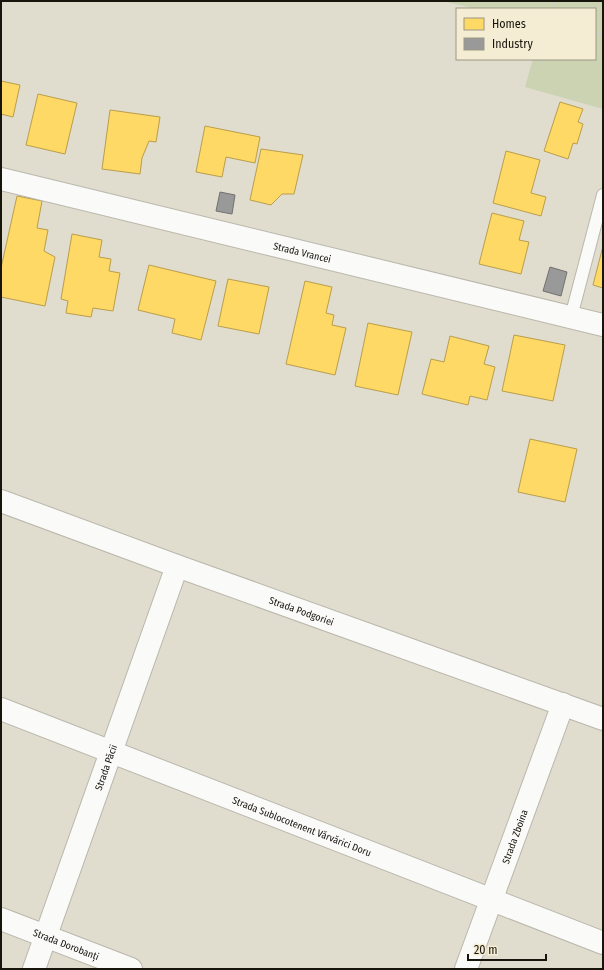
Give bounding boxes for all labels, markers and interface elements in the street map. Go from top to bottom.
legend [456,8,596,60]
text: Homes [492,17,526,31]
text: Industry [492,37,533,51]
street label: Strada Vrancei [272,240,332,266]
street label: Strada Podgoriei [267,595,335,629]
street label: Strada Păcii [93,743,120,792]
street label: Strada Sublocotenent Vărvărici Doru [230,794,373,859]
street label: Strada Zboina [500,808,531,866]
street label: Strada Dorobanți [31,927,101,963]
scale bar [468,936,546,962]
text: 20 m [474,943,498,957]

